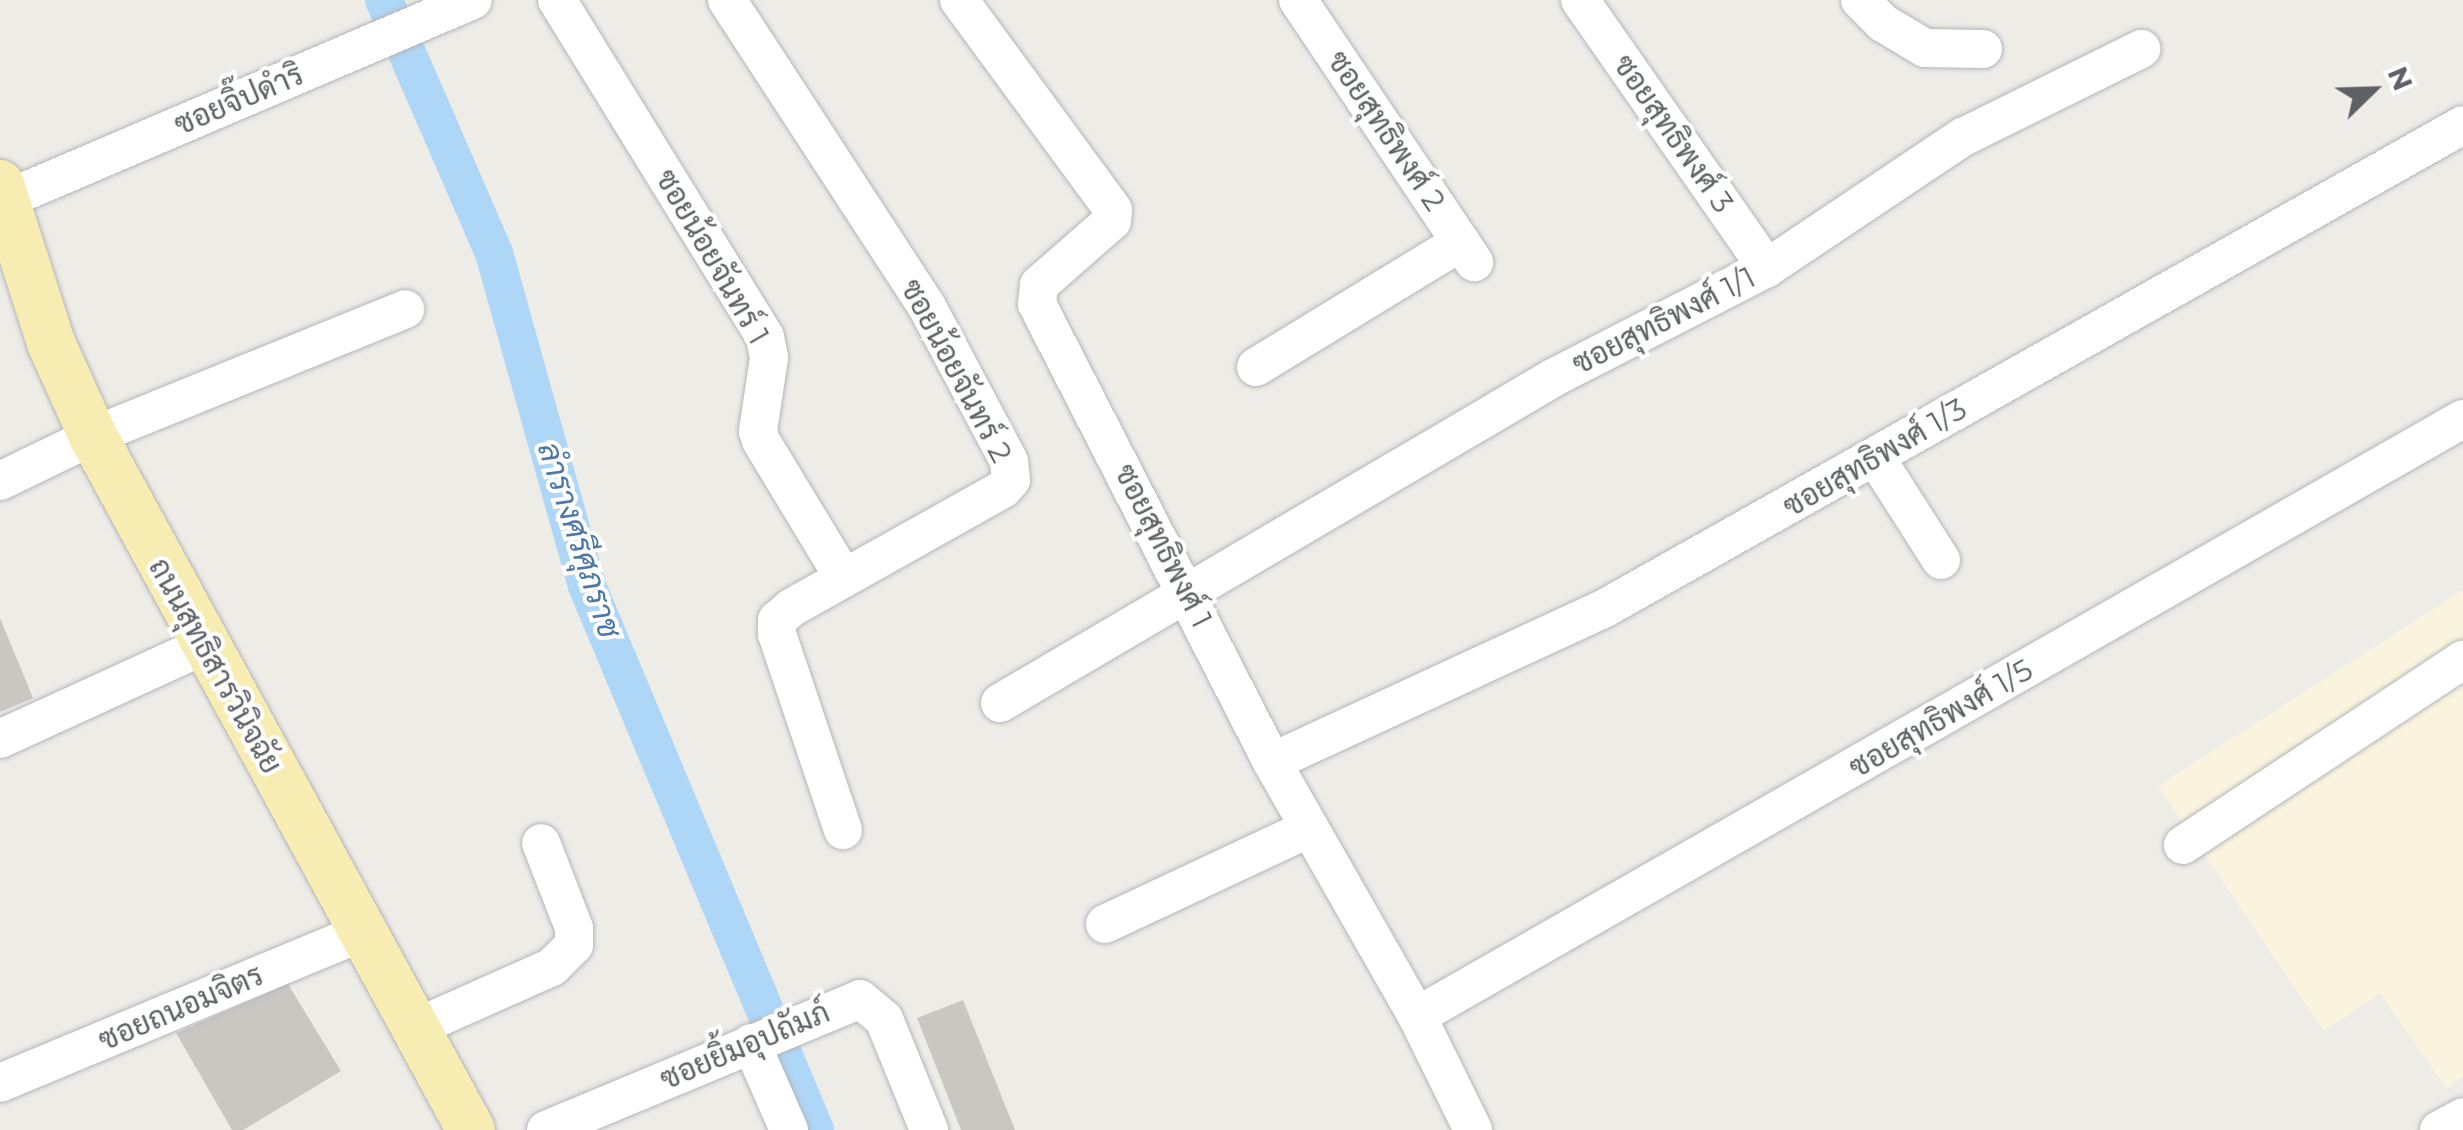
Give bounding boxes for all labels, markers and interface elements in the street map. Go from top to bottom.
north arrow [2323,40,2423,140]
street label: ซอยสุทธิพงศ์ 2 [1319,44,1453,218]
street label: ซอยสุทธิพงศ์ 3 [1605,48,1741,220]
street label: ซอยจิ๊ปดำริ [169,57,309,143]
text: N [2381,61,2421,95]
street label: ซอยน้อยจันทร์ 1 [647,163,777,351]
street label: ซอยสุทธิพงศ์ 1/1 [1567,259,1761,383]
street label: ซอยน้อยจันทร์ 2 [893,273,1019,469]
street label: ซอยสุทธิพงศ์ 1/3 [1777,391,1973,525]
water label: ลำรางศรีศุภราช [529,437,629,643]
street label: ซอยสุทธิพงศ์ 1 [1106,458,1220,634]
street label: ถนนสุทธิสารวินิจฉัย [141,552,289,780]
street label: ซอยสุทธิพงศ์ 1/5 [1843,652,2039,786]
street label: ซอยถนอมจิตร [93,957,269,1059]
street label: ซอยยิ้มอุปถัมภ์ [655,994,835,1098]

